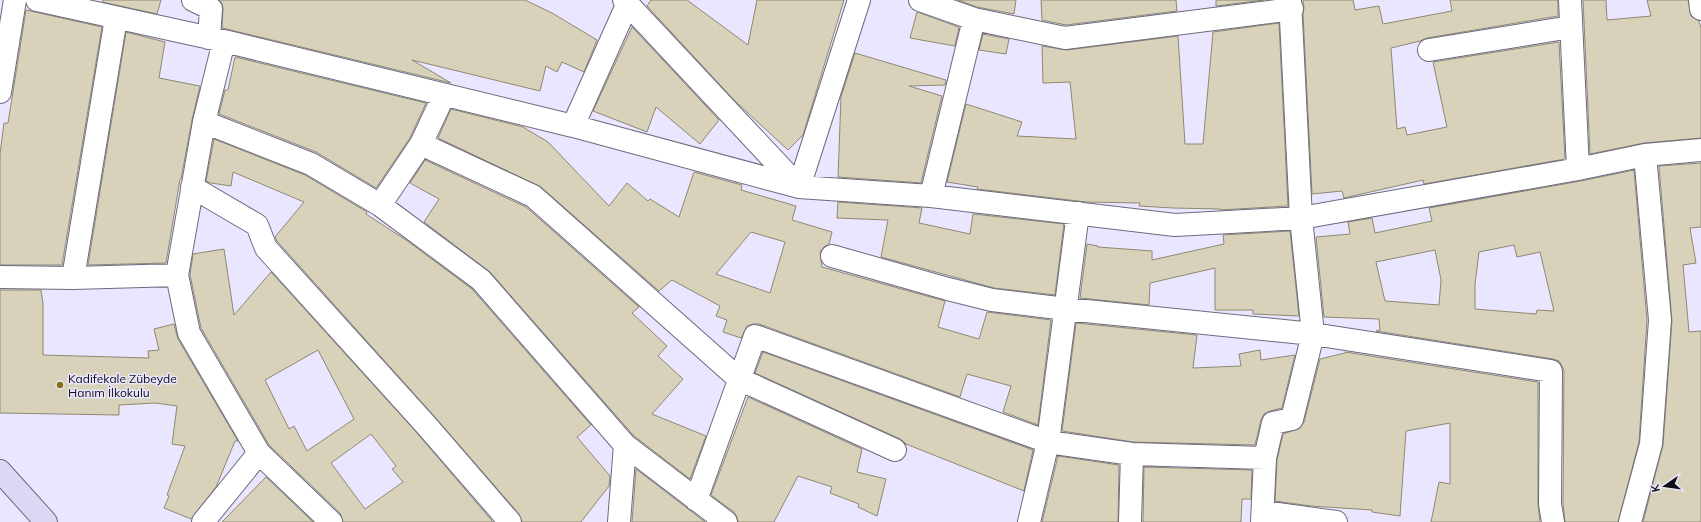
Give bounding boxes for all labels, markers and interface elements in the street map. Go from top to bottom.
place label: Kadifekale Zübeyde Hanım İlkokulu [68,371,177,400]
marker: Kadifekale Zübeyde Hanım İlkokulu [55,380,65,390]
north arrow [1645,466,1685,506]
text: K [1647,482,1663,493]

